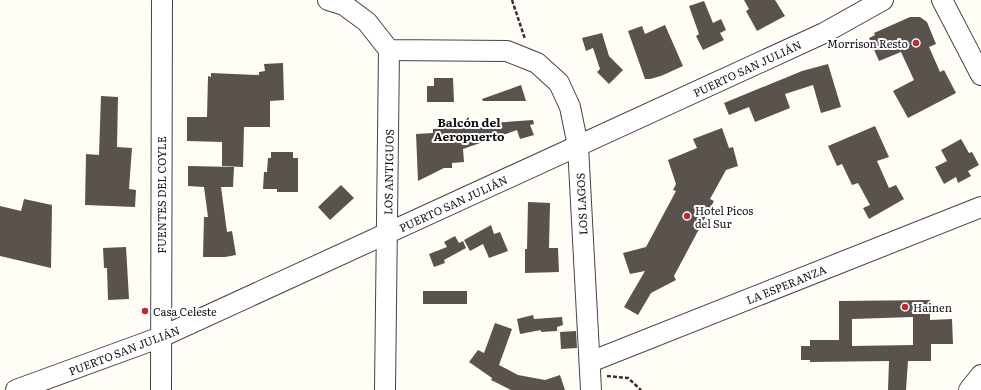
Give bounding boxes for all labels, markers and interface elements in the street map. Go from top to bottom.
place label: Morrison Resto [827,35,908,51]
street label: PUERTO SAN JULIÁN [690,36,804,100]
marker: Morrison Resto [911,38,921,48]
district label: Balcón del Aeropuerto [433,113,505,145]
street label: LOS ANTIGUOS [379,129,397,215]
street label: FUENTES DEL COYLE [153,136,169,254]
street label: PUERTO SAN JULIÁN [396,171,510,235]
street label: LOS LAGOS [571,173,591,235]
place label: Hotel Picos del Sur [695,202,753,231]
marker: Hotel Picos del Sur [682,211,692,221]
street label: LA ESPERANZA [744,261,828,307]
place label: Hainen [913,299,952,315]
marker: Hainen [900,302,910,312]
place label: Casa Celeste [153,303,217,319]
marker: Casa Celeste [140,306,150,316]
street label: PUERTO SAN JULIÁN [66,321,182,379]

